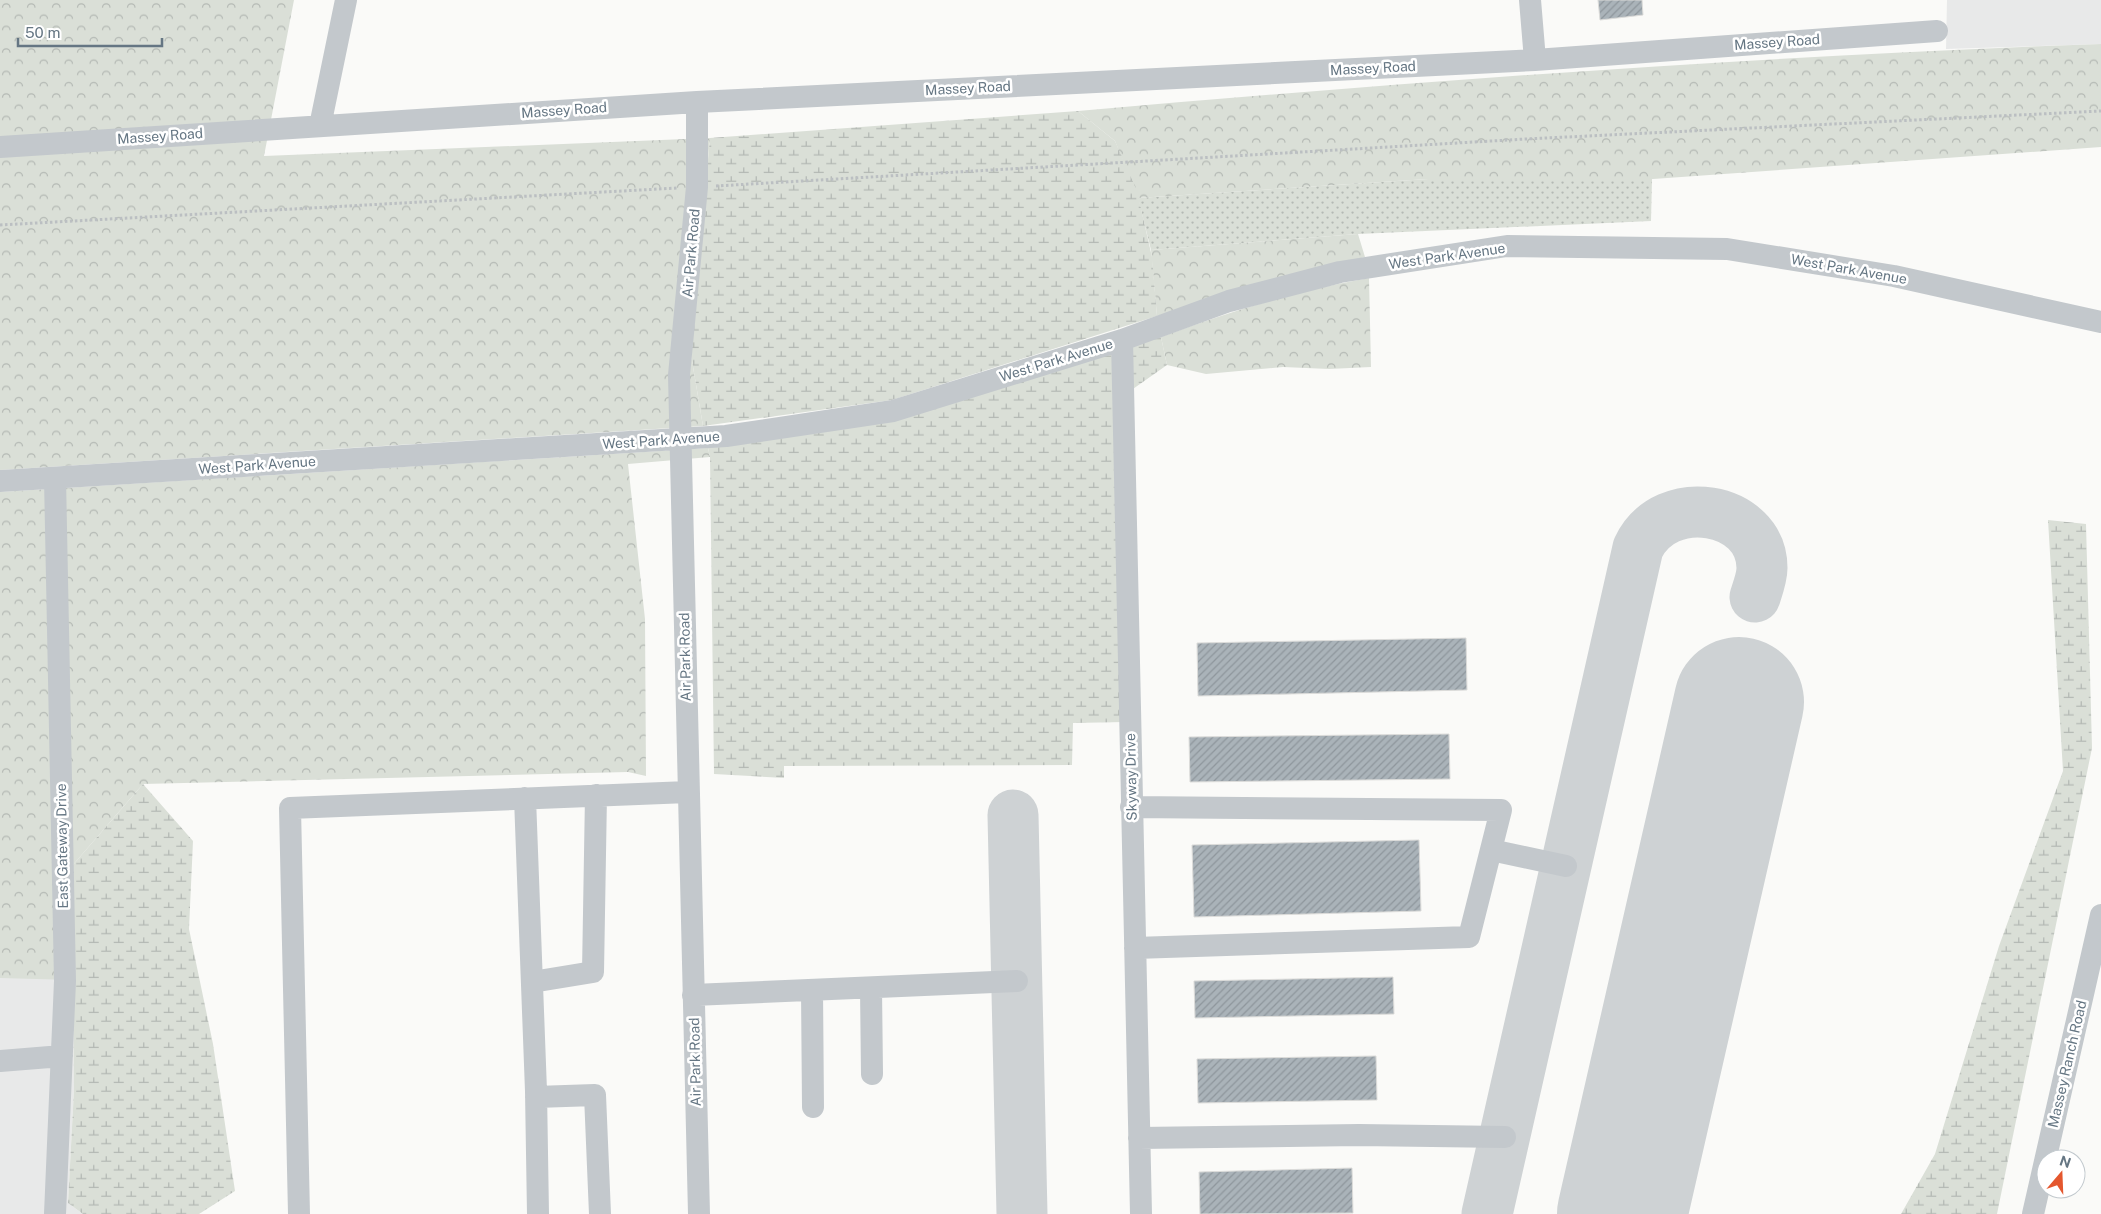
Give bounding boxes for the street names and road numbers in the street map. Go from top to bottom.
street label: Massey Road [1734,31,1820,53]
street label: Massey Road [1330,58,1416,78]
street label: Massey Road [925,78,1011,98]
street label: Massey Road [521,99,607,121]
street label: Massey Road [117,125,203,147]
street label: Air Park Road [679,208,703,298]
street label: West Park Avenue [1388,240,1506,272]
street label: West Park Avenue [1790,251,1908,287]
street label: West Park Avenue [997,335,1115,385]
street label: West Park Avenue [602,428,720,452]
street label: West Park Avenue [198,453,316,477]
street label: Air Park Road [676,612,694,702]
street label: Skyway Drive [1122,733,1140,821]
street label: East Gateway Drive [53,783,71,909]
street label: Massey Ranch Road [2045,999,2089,1129]
street label: Air Park Road [686,1017,704,1107]

